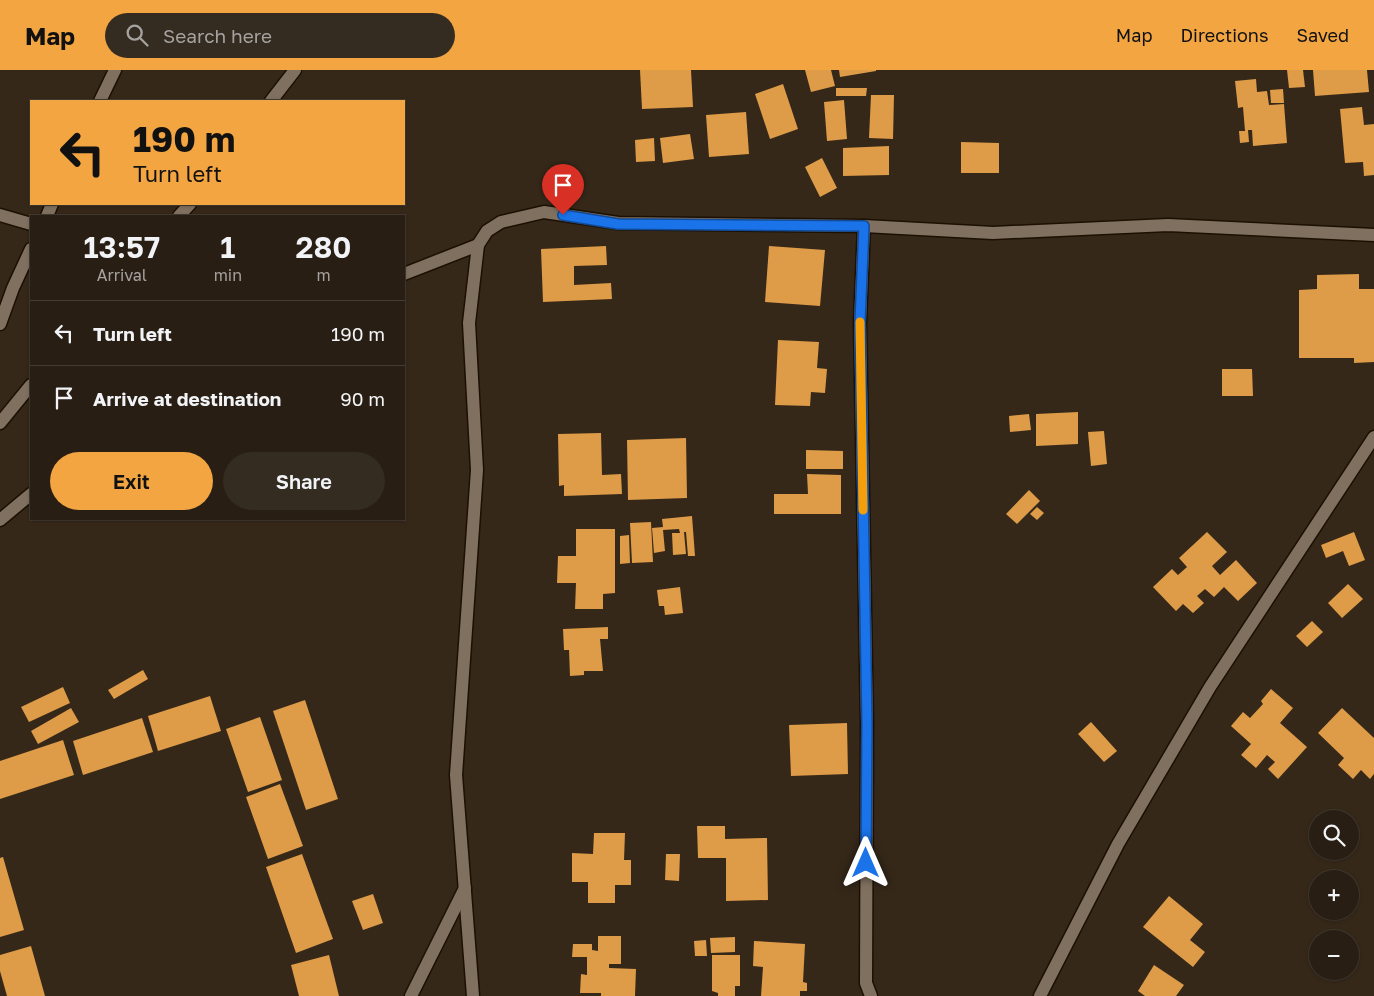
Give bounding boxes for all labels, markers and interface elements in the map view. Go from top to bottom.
search box [105,13,455,58]
text: Map [25,21,75,50]
icon: search [123,21,151,49]
text: Search here [163,24,272,47]
text: Map [1116,24,1152,46]
text: Directions [1180,24,1268,46]
text: Saved [1296,24,1349,46]
text: 190 m [133,118,235,160]
icon: left [50,120,115,185]
text: Turn left [133,160,222,187]
pin [542,164,584,215]
icon: arrive [549,171,577,199]
text: 13:57 [83,229,160,265]
text: 1 [220,229,235,265]
text: 280 [295,229,351,265]
text: Arrival [97,265,147,285]
text: min [214,265,242,285]
text: m [316,265,331,285]
icon: left [50,319,78,347]
text: Turn left [93,322,172,345]
text: 190 m [331,322,385,345]
icon: arrive [50,384,78,412]
text: Arrive at destination [93,387,281,410]
text: 90 m [340,387,385,410]
button: Exit [50,452,213,510]
button: Share [223,452,385,510]
map controls [1309,810,1359,980]
button: search [1309,810,1359,860]
position arrow [839,836,891,888]
button: + [1309,870,1359,920]
button: − [1309,930,1359,980]

